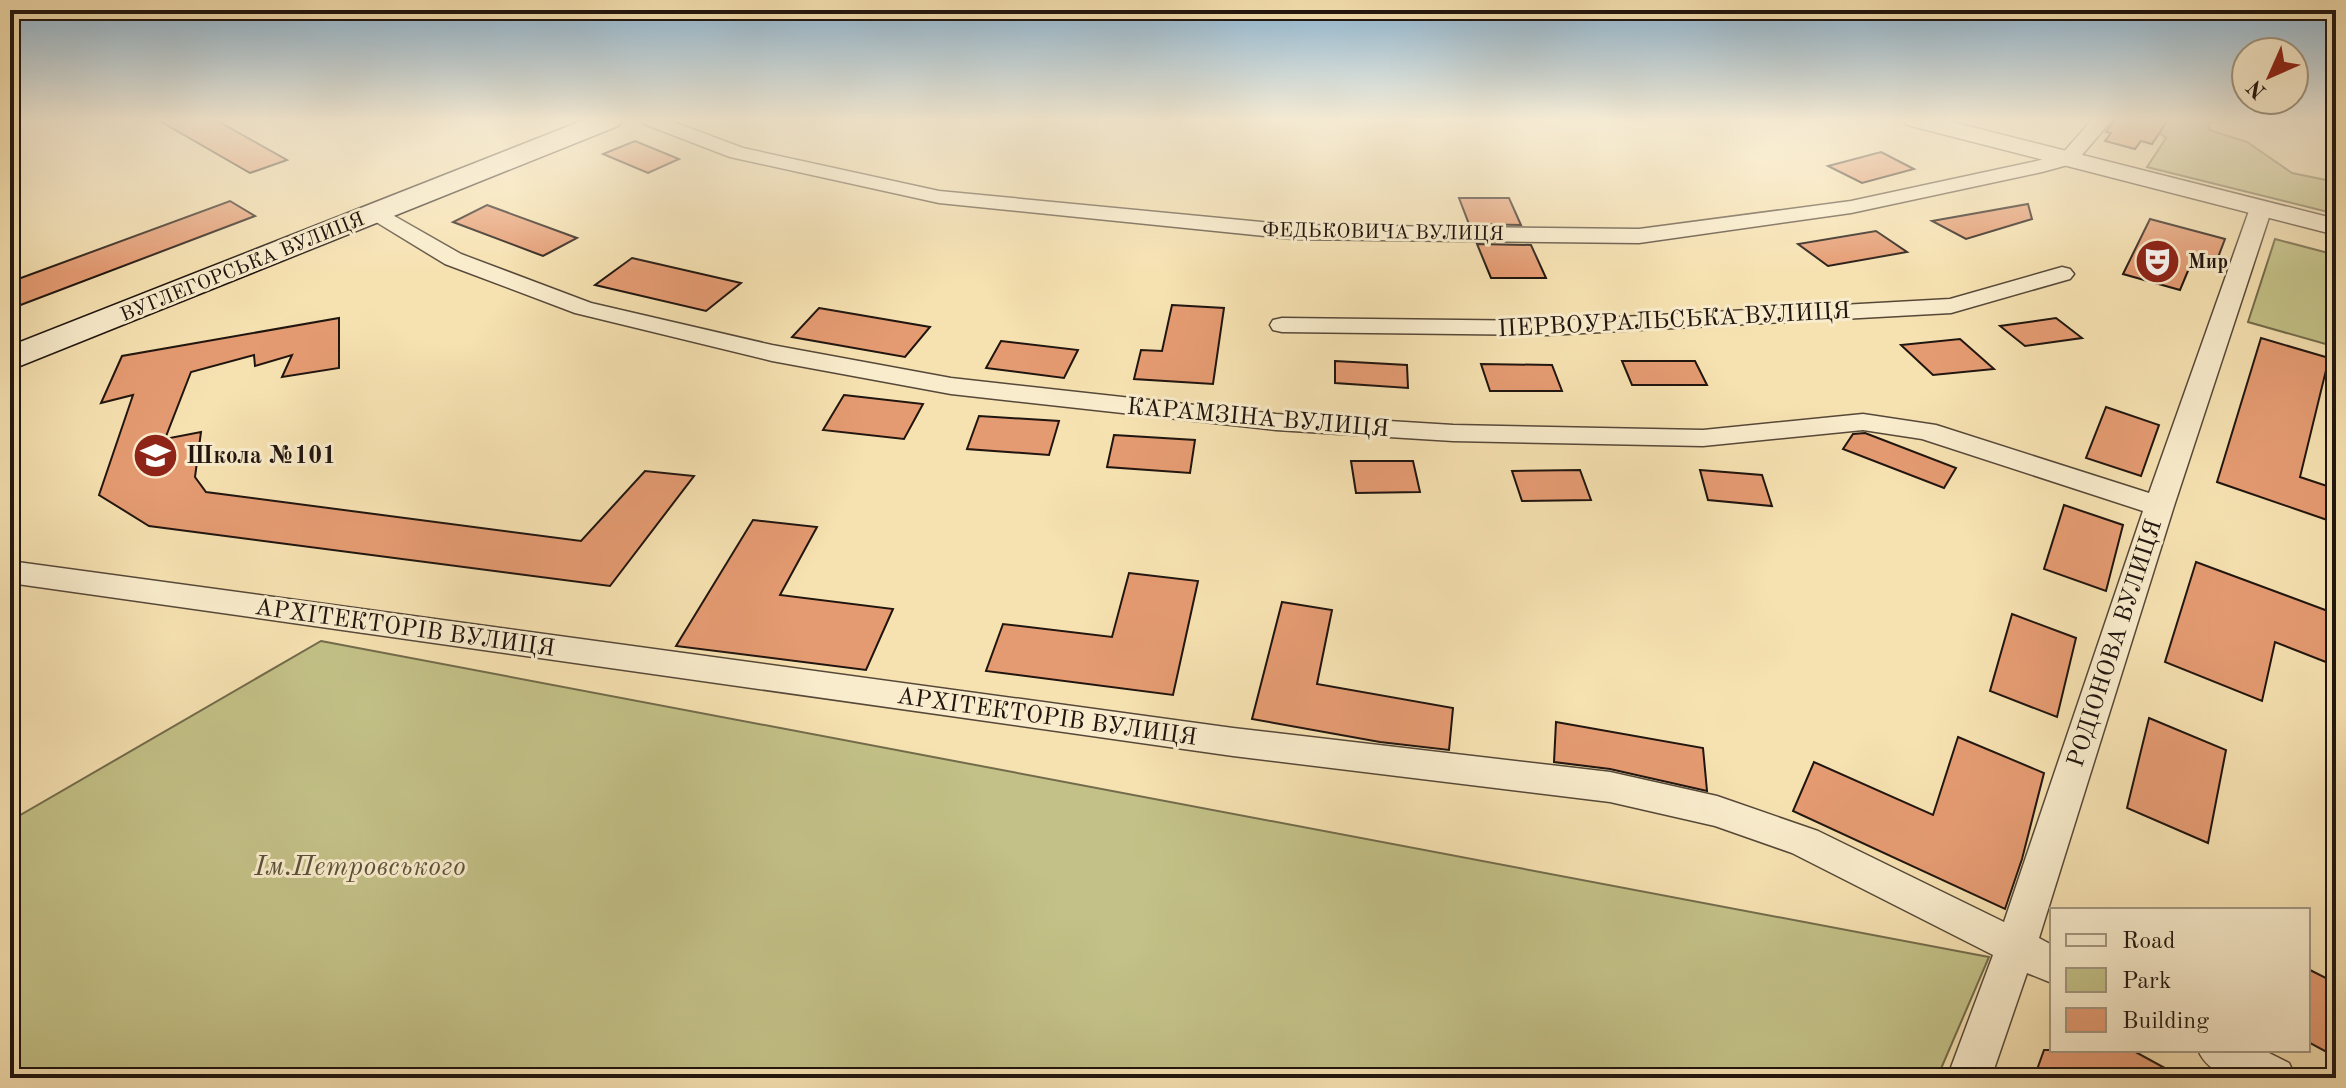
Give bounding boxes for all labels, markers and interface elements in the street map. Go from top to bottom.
north arrow [2230,36,2310,116]
text: N [2243,75,2271,102]
street label: ВУГЛЕГОРСЬКА ВУЛИЦЯ [118,210,368,326]
street label: ФЕДЬКОВИЧА ВУЛИЦЯ [1262,221,1504,245]
theatre icon: Мир [2133,237,2181,285]
place label: Мир [2188,253,2228,273]
street label: ПЕРВОУРАЛЬСЬКА ВУЛИЦЯ [1497,300,1851,342]
street label: КАРАМЗІНА ВУЛИЦЯ [1126,396,1390,442]
school or university icon: Школа №101 [131,431,179,479]
place label: Школа №101 [186,445,336,469]
street label: РОДІОНОВА ВУЛИЦЯ [2064,517,2167,770]
street label: АРХІТЕКТОРІВ ВУЛИЦЯ [253,596,556,662]
street label: АРХІТЕКТОРІВ ВУЛИЦЯ [895,685,1198,751]
park label: Ім.Петровського [253,854,466,882]
legend [2050,908,2310,1052]
text: Road [2122,930,2175,954]
text: Park [2122,970,2171,994]
text: Building [2122,1010,2209,1034]

